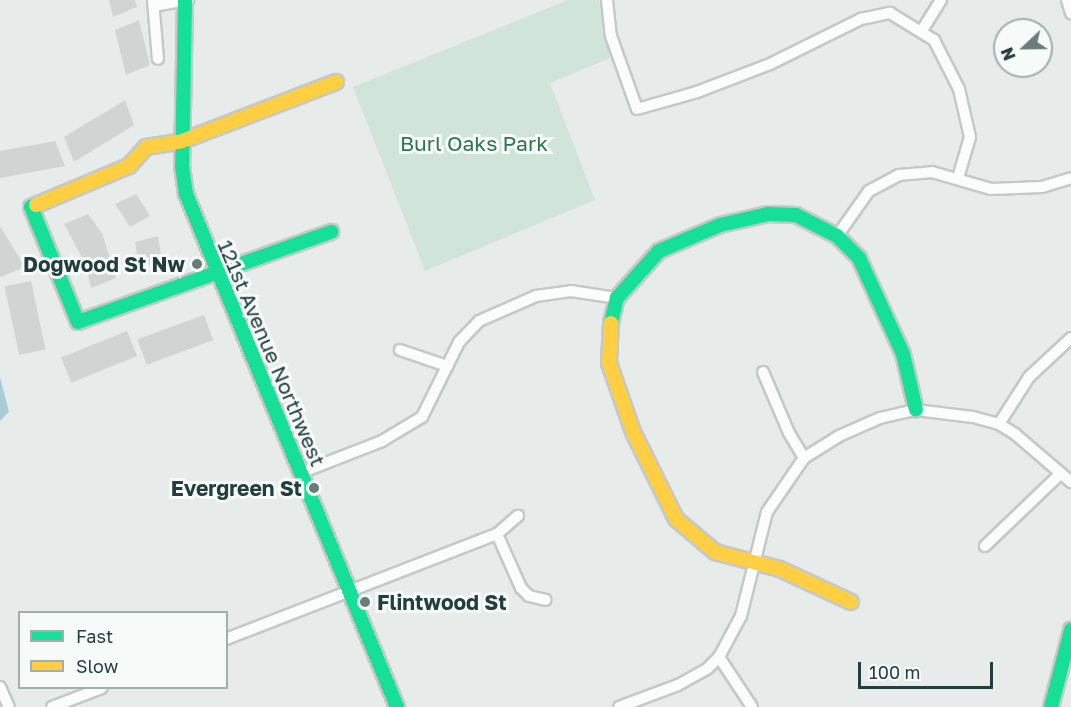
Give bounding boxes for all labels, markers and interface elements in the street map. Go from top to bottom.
north arrow [993,18,1053,78]
text: N [997,45,1020,63]
park label: Burl Oaks Park [400,130,548,156]
street label: 121st Avenue Northwest [213,236,331,470]
place label: Dogwood St Nw [23,251,185,277]
marker: Dogwood St Nw [190,257,204,271]
place label: Evergreen St [171,475,302,501]
marker: Evergreen St [307,481,321,495]
place label: Flintwood St [377,589,507,615]
marker: Flintwood St [358,595,372,609]
legend [18,611,228,689]
text: Fast [76,625,113,647]
scale bar [861,650,996,688]
text: Slow [76,655,118,677]
text: 100 m [869,661,920,683]

